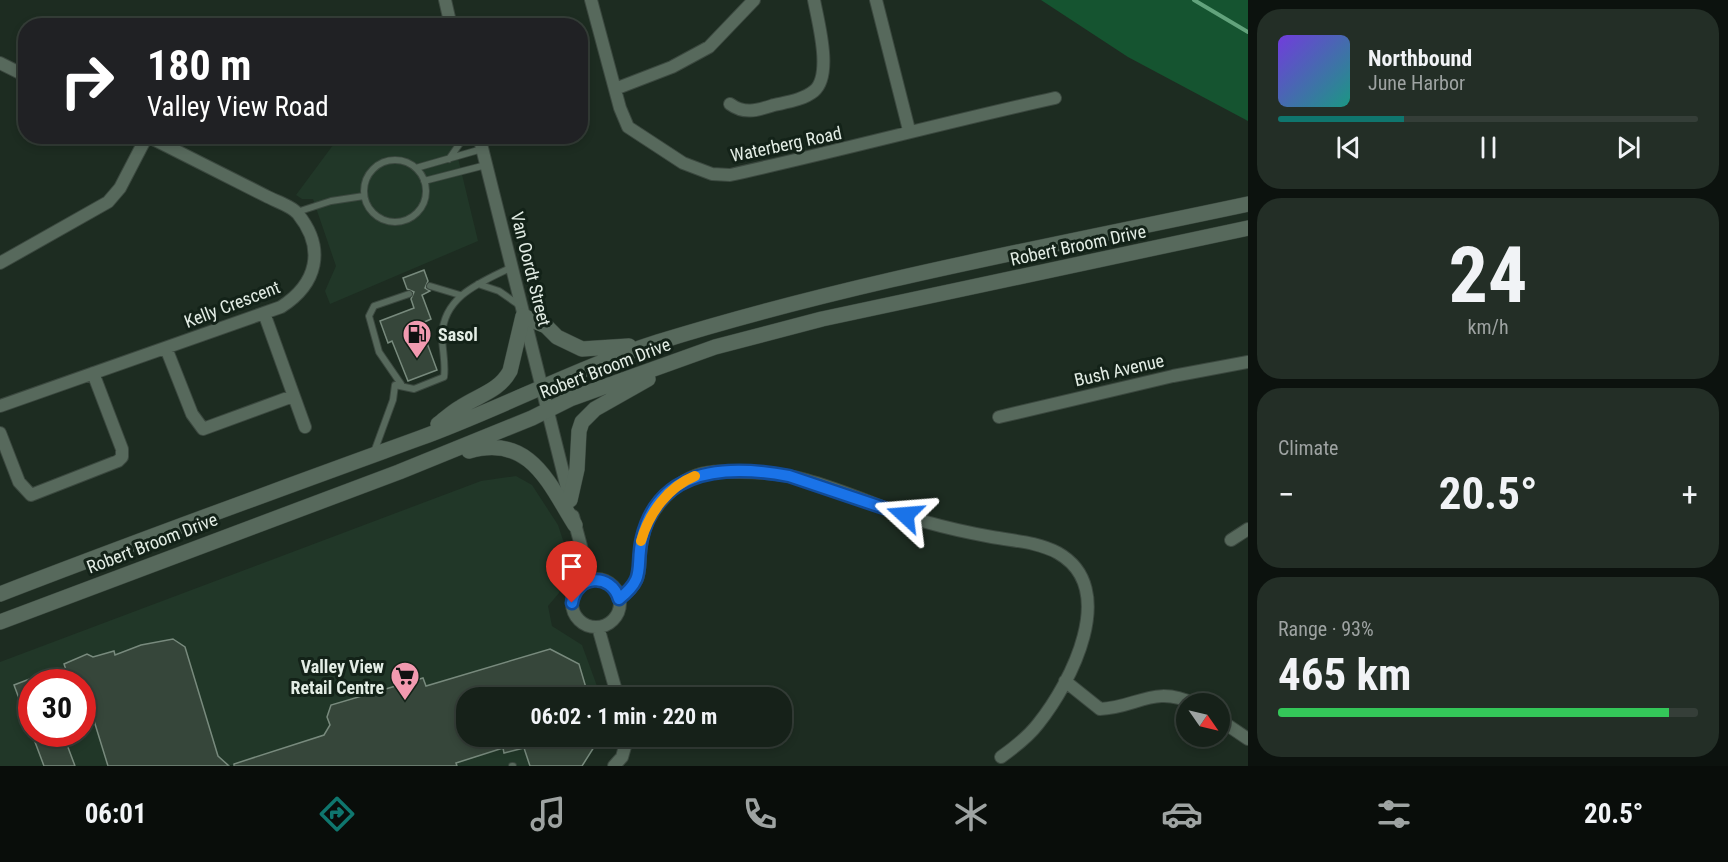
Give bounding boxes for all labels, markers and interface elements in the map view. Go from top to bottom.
text: 180 m [147,41,252,90]
icon: right [48,42,126,120]
text: Northbound [1368,46,1472,71]
text: June Harbor [1368,71,1465,95]
text: Valley View Road [147,91,329,123]
street label: Waterberg Road [729,122,843,166]
icon: previous [1332,131,1365,164]
icon: pause [1472,131,1505,164]
icon: next [1612,131,1645,164]
street label: Van Oordt Street [507,210,555,328]
street label: Robert Broom Drive [1008,220,1148,270]
text: 24 [1449,230,1527,321]
street label: Kelly Crescent [181,276,283,332]
text: km/h [1467,315,1509,339]
fuel station icon: Sasol [401,318,433,360]
place label: Sasol [438,324,478,345]
street label: Robert Broom Drive [537,333,673,403]
street label: Bush Avenue [1072,349,1166,391]
text: Climate [1278,436,1338,460]
text: 20.5° [1439,467,1537,520]
text: − [1278,475,1295,514]
text: + [1682,475,1698,514]
position arrow [873,483,937,547]
street label: Robert Broom Drive [84,508,220,578]
pin [546,541,597,603]
icon: arrive [555,550,588,583]
text: Range · 93% [1278,617,1374,641]
text: 465 km [1278,648,1411,701]
place label: Valley View Retail Centre [291,656,385,698]
supermarket icon: Valley View Retail Centre [389,660,421,702]
speed limit sign: 30 [18,669,96,747]
north arrow [1176,693,1230,747]
map controls [1176,693,1230,747]
text: 06:02 · 1 min · 220 m [531,704,717,729]
icon: directions [316,793,358,835]
icon: music [527,793,569,835]
icon: phone [739,793,781,835]
icon: climate [950,793,992,835]
icon: car [1161,793,1203,835]
icon: filters [1373,793,1415,835]
text: 06:01 [85,798,147,830]
text: 20.5° [1584,798,1643,830]

